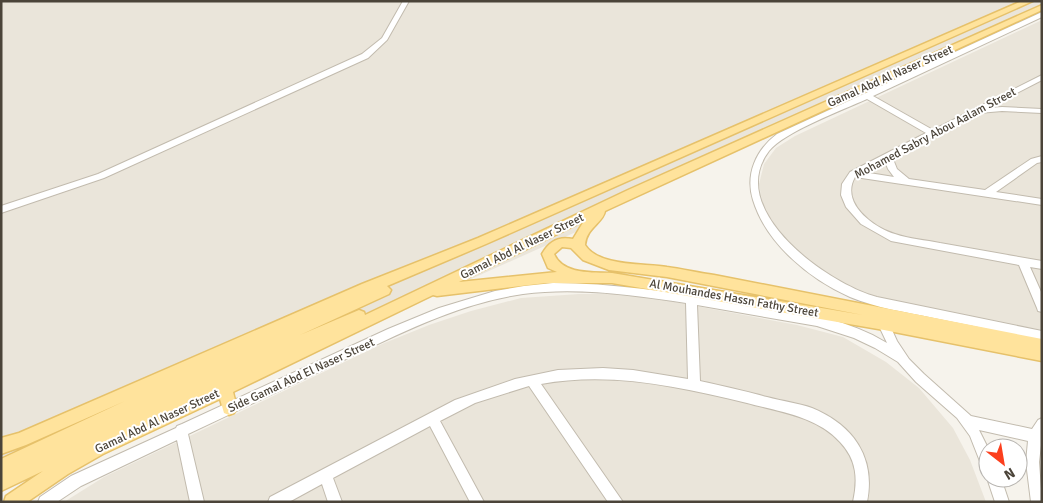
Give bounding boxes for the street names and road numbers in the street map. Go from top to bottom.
street label: Gamal Abd Al Naser Street [825,42,955,111]
street label: Mohamed Sabry Abou Aalam Street [852,84,1019,183]
street label: Gamal Abd Al Naser Street [458,210,586,283]
street label: Al Mouhandes Hassn Fathy Street [648,276,819,321]
street label: Side Gamal Abd El Naser Street [226,335,377,416]
street label: Gamal Abd Al Naser Street [93,386,222,457]

